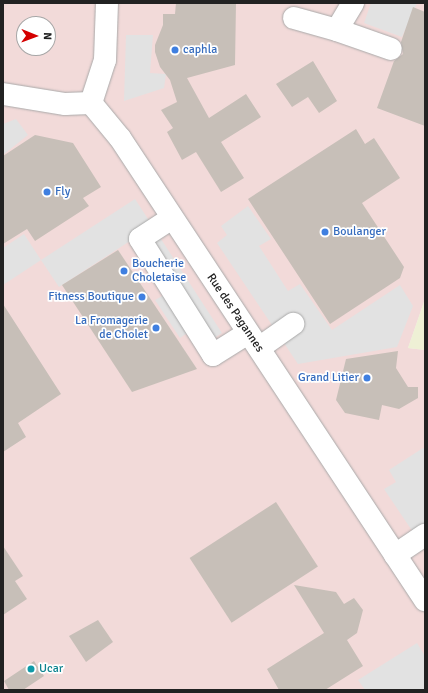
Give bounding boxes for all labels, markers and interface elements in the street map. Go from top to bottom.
north arrow [16,16,56,56]
text: N [41,32,54,40]
place label: caphla [183,43,217,57]
marker: caphla [170,45,180,55]
place label: Fly [55,185,70,199]
marker: Fly [42,187,52,197]
place label: Boulanger [333,225,386,239]
marker: Boulanger [320,227,330,237]
place label: Boucherie Choletaise [132,257,186,285]
marker: Boucherie Choletaise [119,266,129,276]
street label: Rue des Pagannes [203,271,267,355]
place label: Fitness Boutique [48,290,134,304]
marker: Fitness Boutique [137,292,147,302]
place label: La Fromagerie de Cholet [75,314,148,342]
marker: La Fromagerie de Cholet [151,323,161,333]
place label: Grand Litier [298,371,359,385]
marker: Grand Litier [362,373,372,383]
place label: Ucar [39,662,63,676]
marker: Ucar [26,664,36,674]

